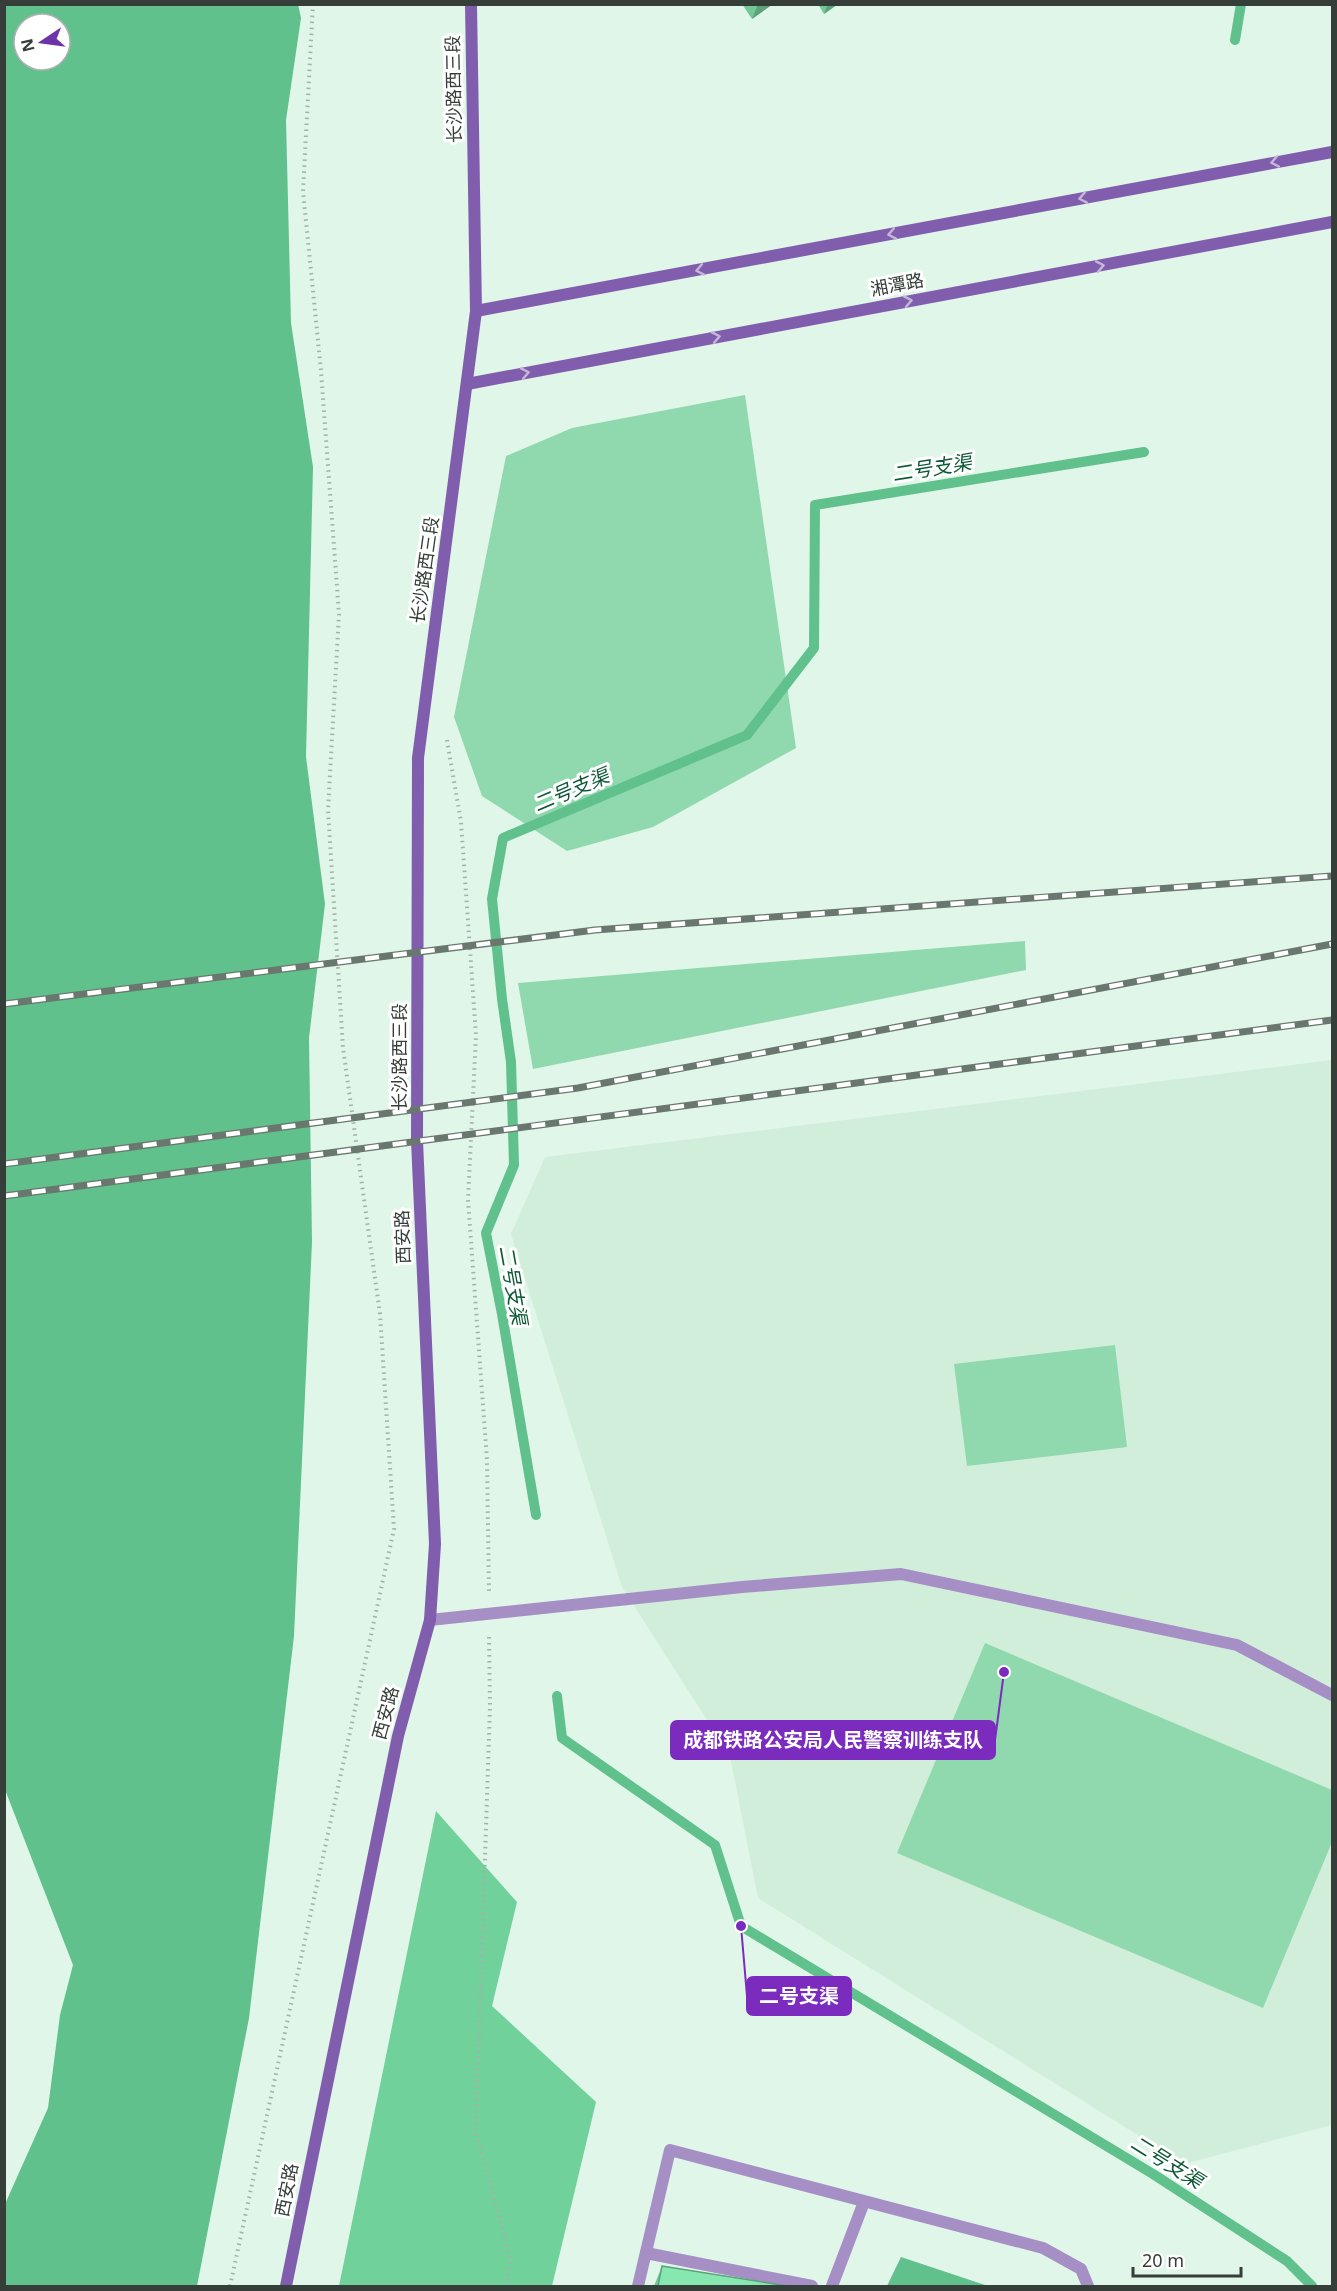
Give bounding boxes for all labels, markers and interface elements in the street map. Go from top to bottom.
north arrow [12,12,72,72]
street label: 长沙路西三段 [440,35,466,143]
text: N [15,37,40,54]
one-way arrow [1270,155,1280,168]
one-way arrow [1079,191,1089,204]
one-way arrow [887,227,897,240]
one-way arrow [1095,260,1104,272]
one-way arrow [695,263,705,276]
street label: 湘潭路 [868,267,926,301]
one-way arrow [903,295,913,308]
one-way arrow [711,331,721,344]
one-way arrow [519,367,529,380]
water label: 二号支渠 [890,447,977,487]
street label: 长沙路西三段 [405,515,443,625]
water label: 二号支渠 [529,760,616,818]
street label: 长沙路西三段 [387,1003,411,1111]
street label: 西安路 [389,1210,415,1264]
water label: 二号支渠 [493,1243,534,1330]
street label: 西安路 [366,1684,404,1742]
callout: 成都铁路公安局人民警察训练支队 [671,1721,995,1759]
text: 成都铁路公安局人民警察训练支队 [683,1726,983,1753]
callout: 二号支渠 [747,1977,851,2015]
text: 二号支渠 [759,1982,839,2009]
water label: 二号支渠 [1126,2129,1211,2196]
street label: 西安路 [269,2161,303,2219]
scale bar [1133,2240,1241,2278]
text: 20 m [1142,2248,1184,2272]

